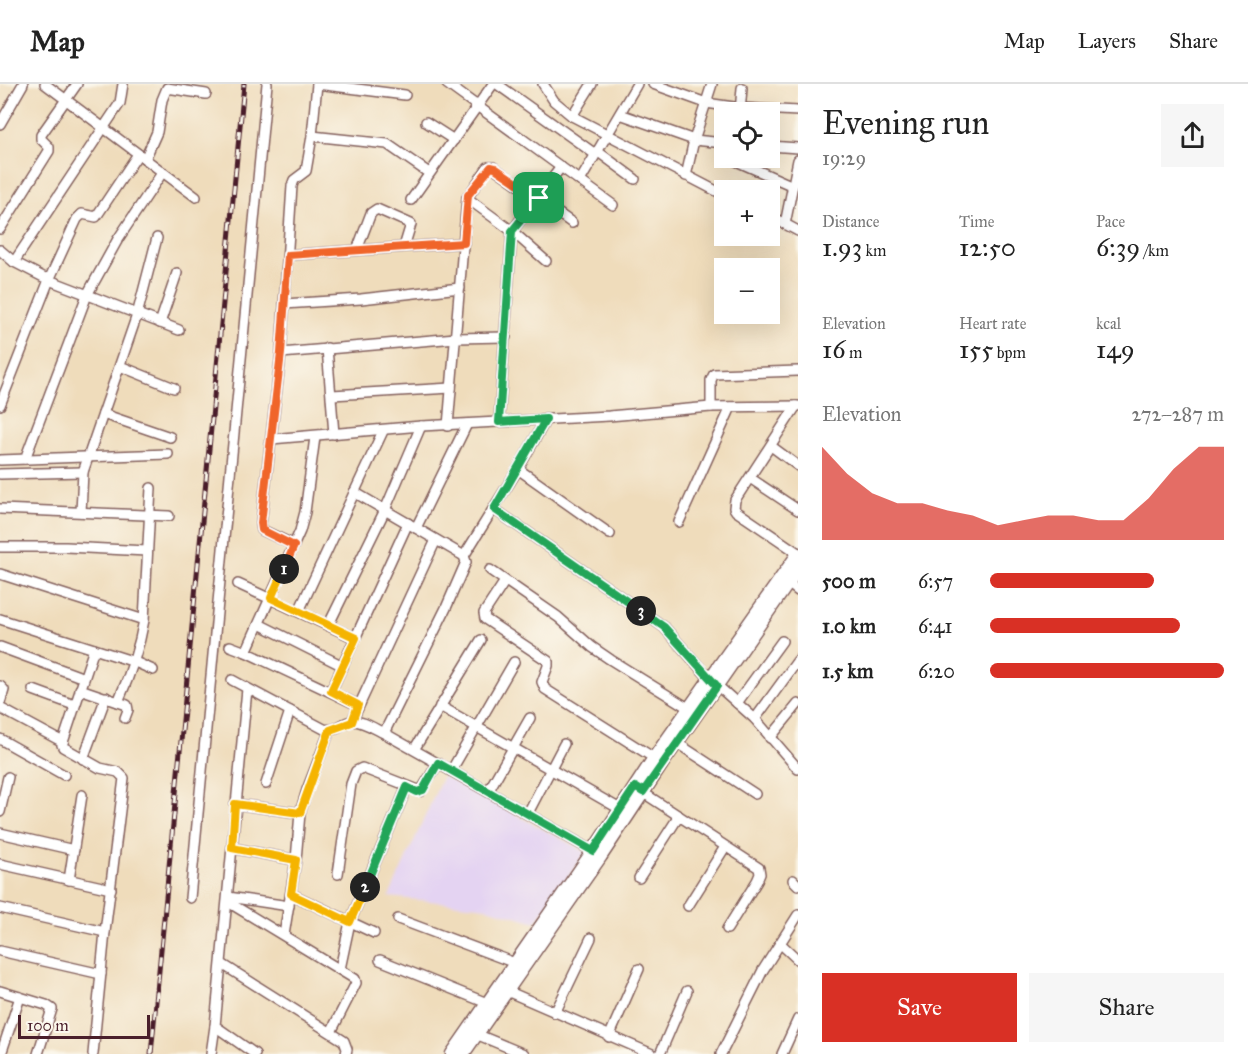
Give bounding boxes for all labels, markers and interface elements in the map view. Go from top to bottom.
text: Map [30,24,85,59]
text: Map [1004,28,1045,54]
text: Layers [1078,28,1136,54]
text: Share [1169,28,1218,54]
map controls [714,102,780,324]
button: locate [714,102,780,168]
text: Evening run [822,103,989,143]
button: share [1161,104,1224,167]
text: 19:29 [822,146,866,170]
pin [513,172,564,223]
button: + [714,180,780,246]
icon: arrive [522,181,555,214]
text: Distance [822,212,879,231]
text: Time [959,212,994,231]
text: Pace [1096,212,1125,231]
text: 1.93 [822,231,862,263]
text: 12:50 [959,231,1016,263]
text: 6:39 [1096,231,1140,263]
text: km [862,241,886,260]
text: /km [1140,241,1169,260]
button: − [714,258,780,324]
text: Elevation [822,314,886,333]
text: Heart rate [959,314,1026,333]
text: kcal [1096,314,1121,333]
text: 16 [822,333,846,365]
text: 155 [959,333,993,365]
text: 149 [1096,333,1135,365]
text: m [846,343,862,362]
text: bpm [993,343,1026,362]
text: Elevation [822,402,901,426]
text: 272–287 m [1131,402,1224,426]
pin: 1 [269,554,299,584]
text: 1 [281,559,287,578]
text: 500 m [822,569,876,593]
text: 6:57 [918,569,953,593]
pin: 3 [626,596,656,626]
text: 3 [638,601,644,620]
text: 1.0 km [822,614,876,638]
text: 6:41 [918,614,952,638]
text: 1.5 km [822,659,873,683]
text: 6:20 [918,659,955,683]
pin: 2 [350,872,380,902]
text: 2 [361,877,369,896]
button: Save [822,973,1017,1042]
button: Share [1029,973,1224,1042]
scale bar [18,1012,150,1040]
text: 100 m [27,1016,69,1035]

